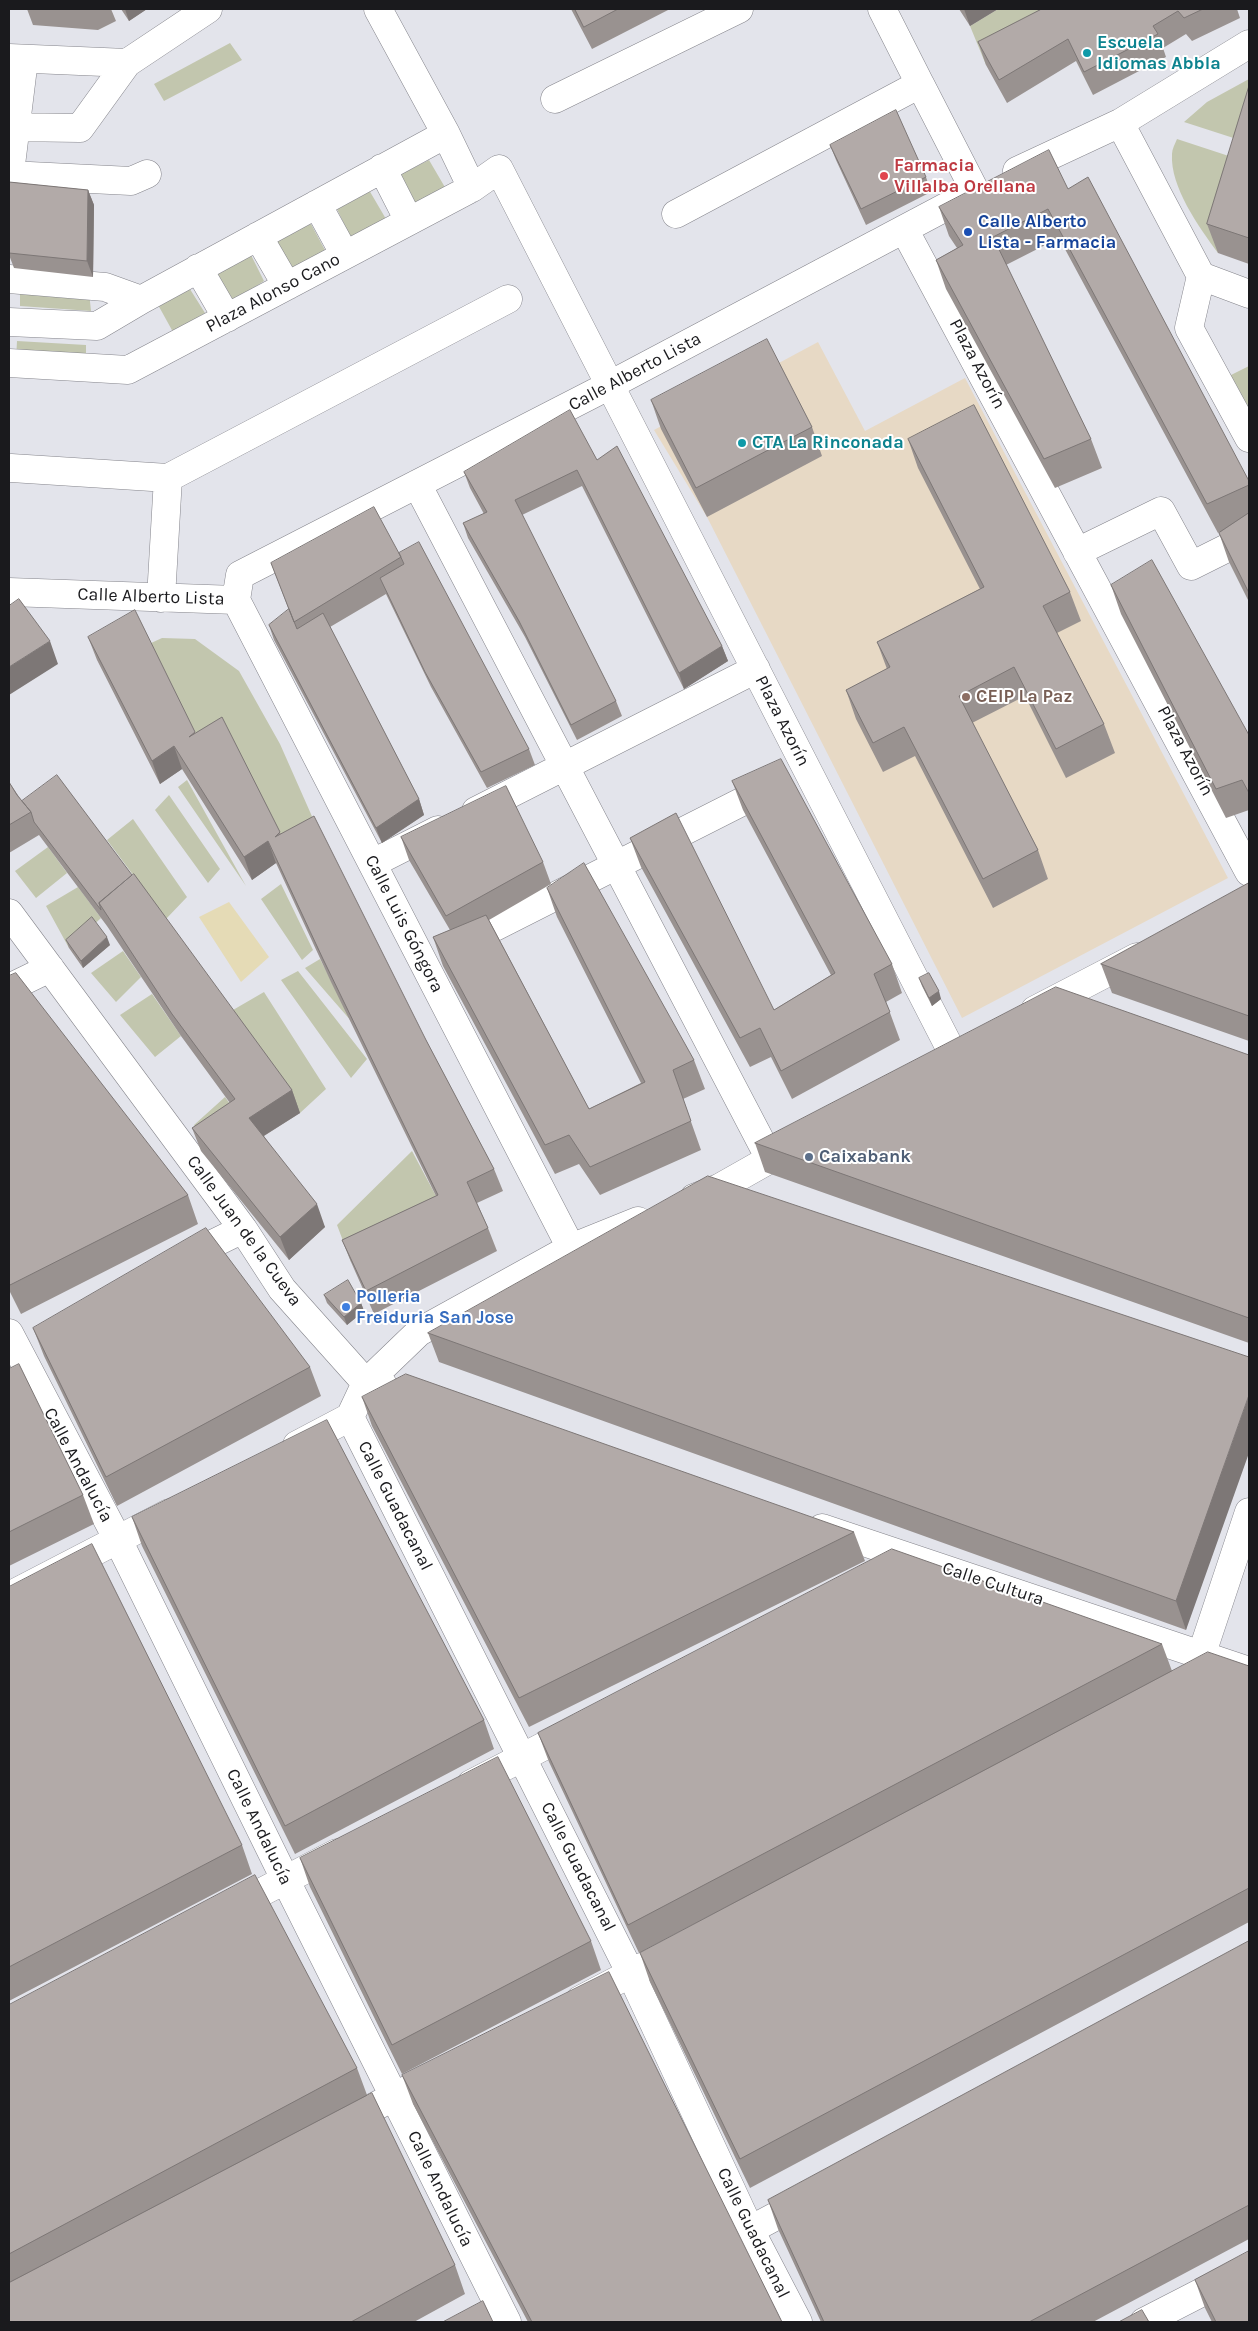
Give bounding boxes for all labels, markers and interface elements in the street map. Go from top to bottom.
place label: Escuela Idiomas Abbla [1097,32,1221,74]
marker: Escuela Idiomas Abbla [1081,47,1093,59]
place label: Farmacia Villalba Orellana [894,155,1036,198]
marker: Farmacia Villalba Orellana [878,170,890,182]
place label: Calle Alberto Lista - Farmacia [978,211,1116,253]
marker: Calle Alberto Lista - Farmacia [962,226,974,238]
street label: Plaza Alonso Cano [202,249,344,337]
street label: Plaza Azorín [944,315,1010,413]
street label: Calle Alberto Lista [565,328,705,416]
place label: CTA La Rinconada [752,432,904,454]
marker: CTA La Rinconada [736,437,748,449]
street label: Calle Alberto Lista [77,584,225,610]
street label: Plaza Azorín [750,672,814,770]
place label: CEIP La Paz [976,686,1072,708]
marker: CEIP La Paz [960,691,972,703]
street label: Plaza Azorín [1152,702,1218,800]
street label: Calle Luis Góngora [360,852,448,996]
place label: Caixabank [819,1146,911,1168]
street label: Calle Juan de la Cueva [182,1151,306,1311]
marker: Caixabank [803,1151,815,1163]
place label: Polleria Freiduria San Jose [356,1286,514,1328]
marker: Polleria Freiduria San Jose [340,1301,352,1313]
street label: Calle Andalucía [39,1404,117,1526]
street label: Calle Guadacanal [353,1438,437,1574]
street label: Calle Cultura [939,1557,1047,1611]
street label: Calle Andalucía [221,1765,297,1889]
street label: Calle Guadacanal [536,1799,620,1935]
street label: Calle Andalucía [402,2127,478,2251]
street label: Calle Guadacanal [712,2164,794,2302]

